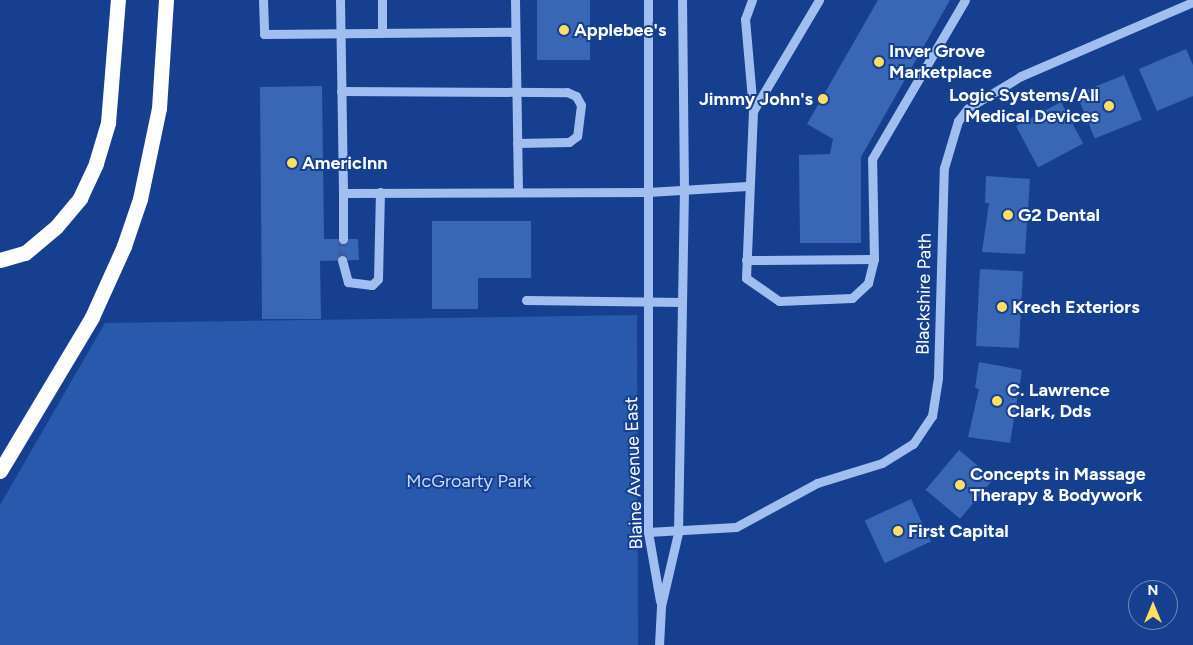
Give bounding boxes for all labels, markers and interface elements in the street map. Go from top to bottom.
place label: Applebee's [574,19,666,41]
marker: Applebee's [558,24,570,36]
place label: Inver Grove Marketplace [889,41,992,84]
marker: Inver Grove Marketplace [873,56,885,68]
place label: Logic Systems/All Medical Devices [949,85,1099,128]
place label: Jimmy John's [699,88,813,110]
marker: Jimmy John's [817,93,829,105]
marker: Logic Systems/All Medical Devices [1103,100,1115,112]
place label: AmericInn [302,152,388,174]
marker: AmericInn [286,157,298,169]
place label: G2 Dental [1018,204,1100,226]
marker: G2 Dental [1002,209,1014,221]
street label: Blackshire Path [912,233,936,355]
place label: Krech Exteriors [1012,296,1140,318]
marker: Krech Exteriors [996,301,1008,313]
place label: C. Lawrence Clark, Dds [1007,380,1110,422]
marker: C. Lawrence Clark, Dds [991,395,1003,407]
street label: Blaine Avenue East [621,396,647,550]
place label: Concepts in Massage Therapy & Bodywork [970,464,1146,506]
park label: McGroarty Park [406,470,532,492]
marker: Concepts in Massage Therapy & Bodywork [954,479,966,491]
place label: First Capital [908,520,1009,542]
marker: First Capital [892,525,904,537]
north arrow [1128,580,1178,630]
text: N [1148,582,1158,599]

